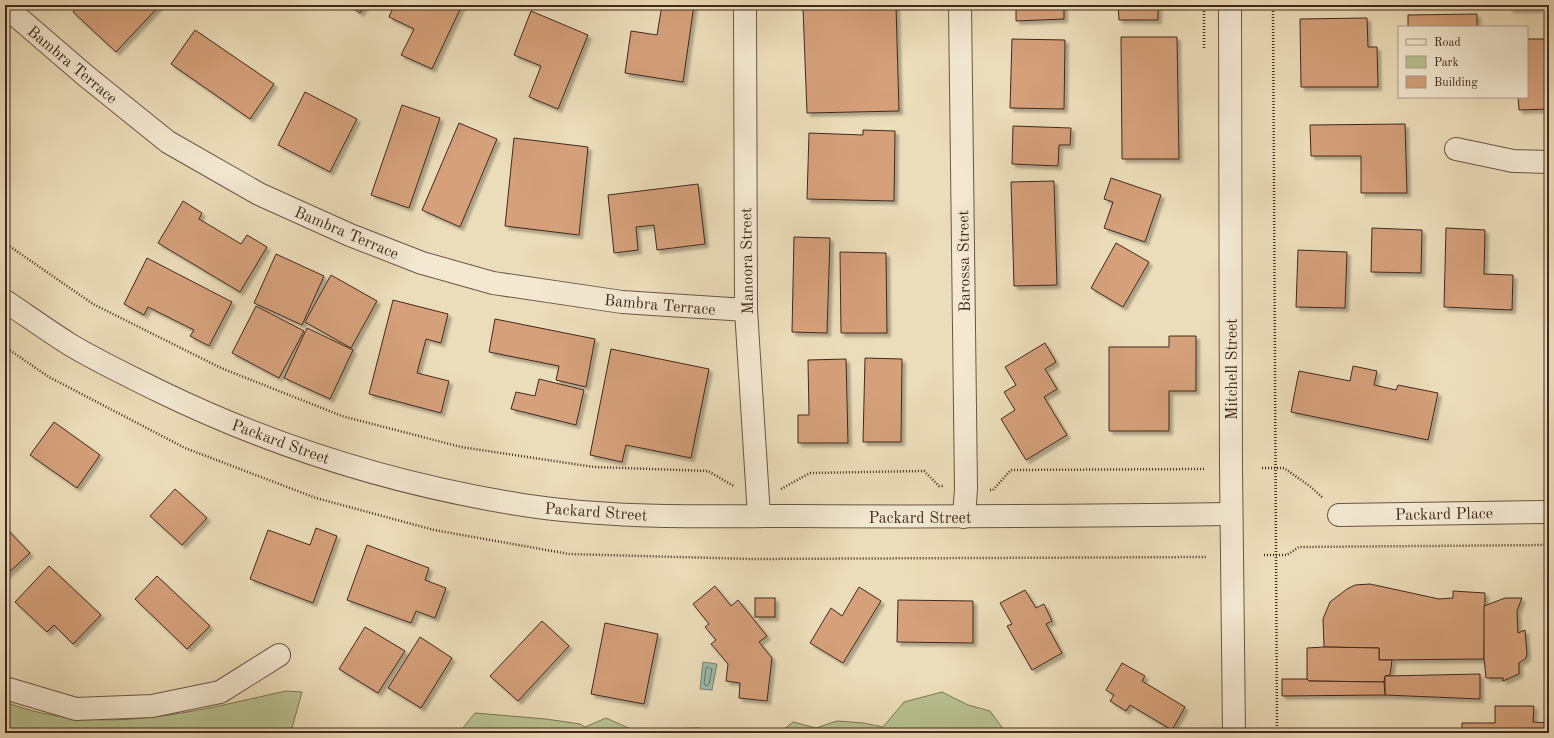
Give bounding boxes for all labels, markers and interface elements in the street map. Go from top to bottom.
street label: Bambra Terrace [24,23,120,108]
legend [1398,26,1528,98]
text: Road [1434,37,1461,49]
text: Park [1434,57,1459,69]
text: Building [1434,77,1478,89]
street label: Bambra Terrace [292,205,401,263]
street label: Manoora Street [739,207,757,315]
street label: Barossa Street [956,209,974,312]
street label: Bambra Terrace [603,293,716,319]
street label: Mitchell Street [1225,318,1241,420]
street label: Packard Street [229,418,332,468]
street label: Packard Street [544,501,648,525]
street label: Packard Place [1395,506,1493,524]
street label: Packard Street [868,511,972,527]

